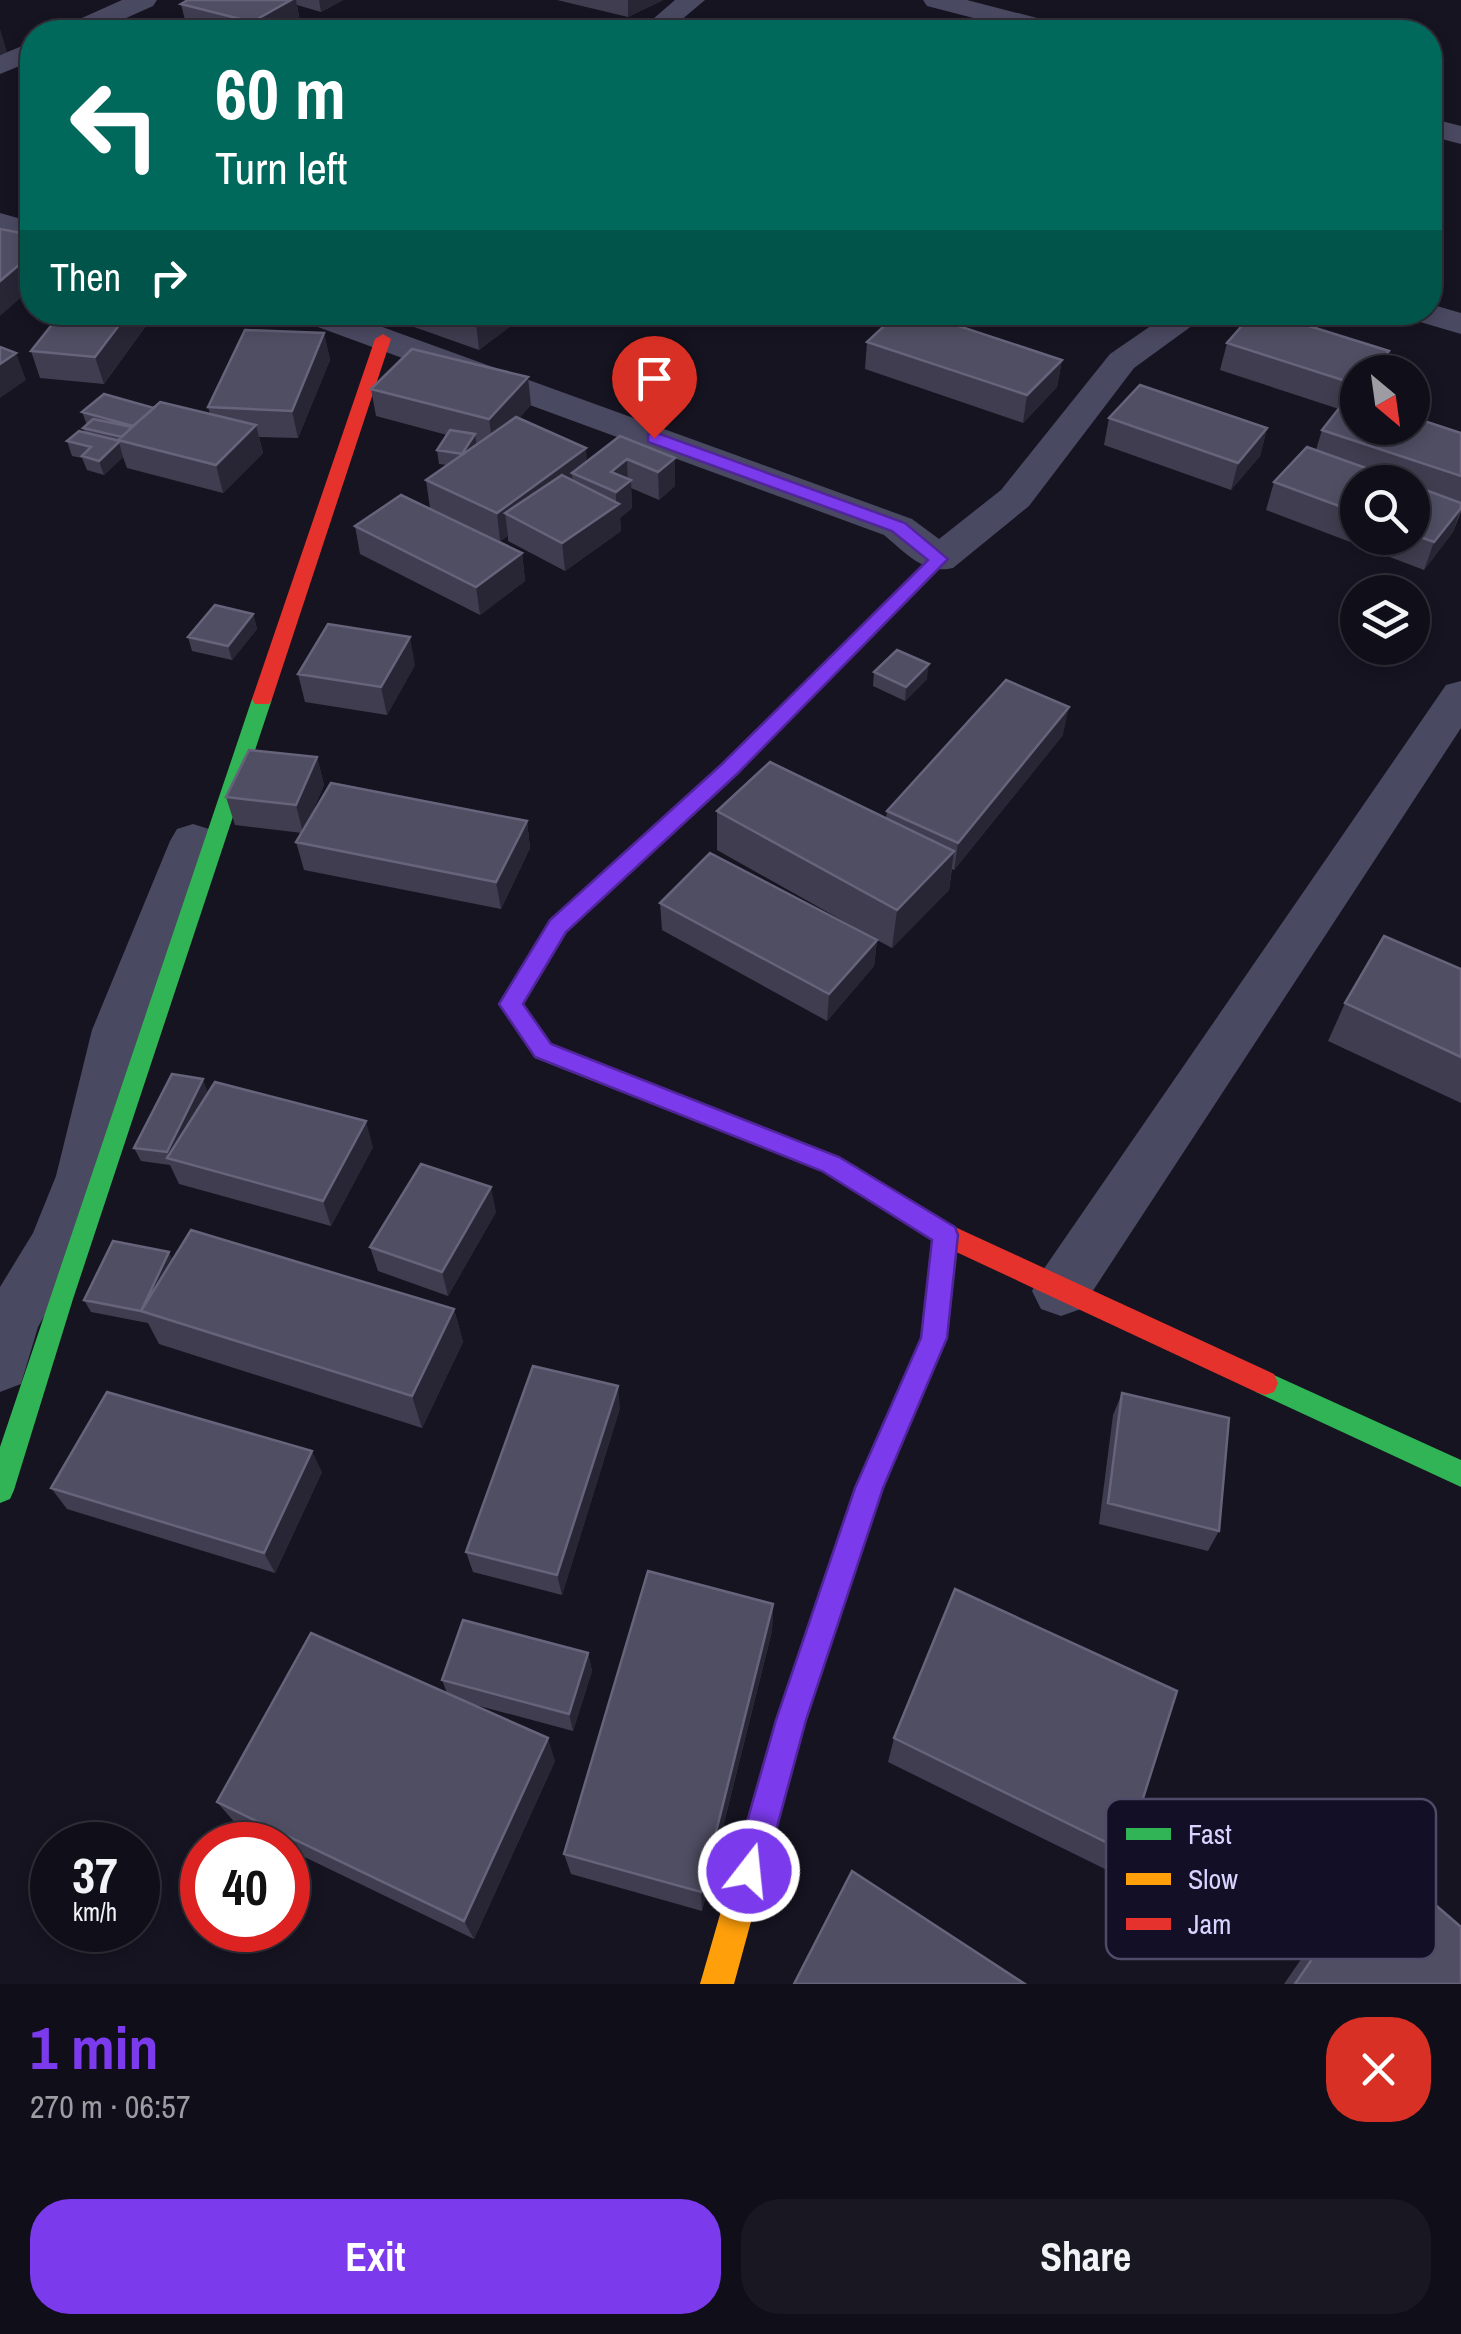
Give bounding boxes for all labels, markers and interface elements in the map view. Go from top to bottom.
text: 60 m [215,47,346,141]
icon: left [50,60,180,190]
text: Turn left [215,137,347,198]
icon: right [141,250,196,305]
text: Then [50,252,121,303]
pin [612,336,697,439]
icon: arrive [627,351,682,406]
north arrow [1340,355,1430,445]
map controls [1340,355,1430,665]
button: search [1340,465,1430,555]
button: layers [1340,575,1430,665]
legend [1106,1799,1436,1959]
text: Fast [1188,1815,1232,1853]
position arrow [697,1819,801,1923]
speed limit sign: 40 [180,1822,310,1952]
text: 37 [72,1841,118,1909]
text: Slow [1188,1860,1238,1898]
text: km/h [73,1895,117,1929]
text: Jam [1188,1905,1231,1943]
text: 1 min [30,2007,159,2088]
button: close [1326,2017,1431,2122]
text: 270 m · 06:57 [30,2085,190,2128]
button: Exit [30,2199,721,2314]
button: Share [741,2199,1431,2314]

